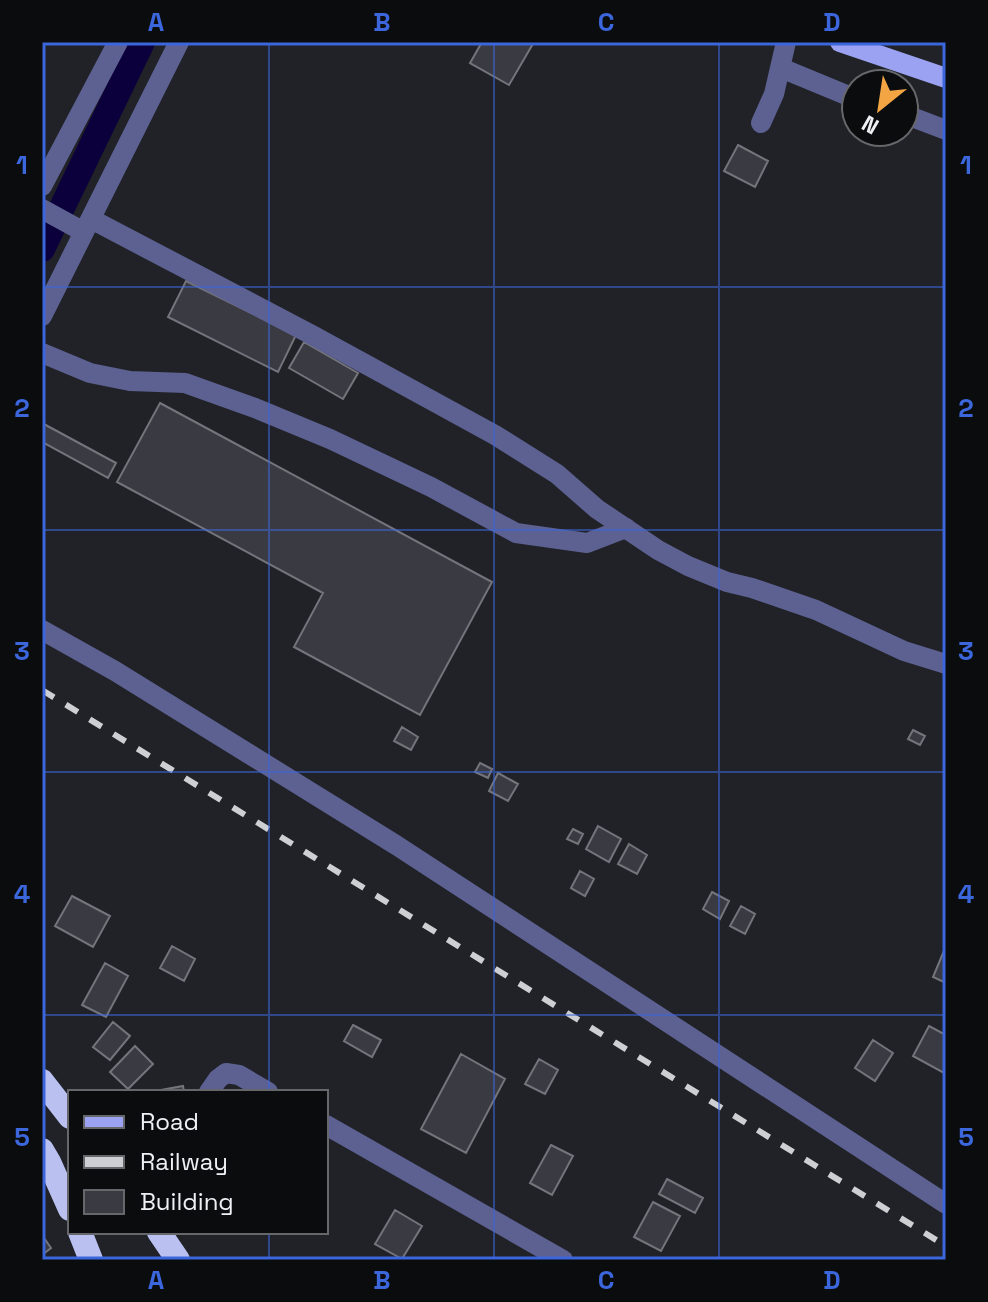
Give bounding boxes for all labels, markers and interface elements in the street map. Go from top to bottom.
text: A [148,5,165,39]
text: B [373,5,391,39]
text: C [598,5,614,39]
text: D [823,5,841,39]
north arrow [840,68,920,148]
text: N [857,110,883,141]
text: 1 [16,148,28,182]
text: 1 [960,148,972,182]
text: 2 [14,391,30,425]
text: 2 [958,391,974,425]
text: 3 [14,634,30,668]
text: 3 [958,634,974,668]
text: 4 [14,877,30,911]
text: 4 [958,877,974,911]
legend [68,1090,328,1234]
text: Road [140,1106,199,1137]
text: 5 [14,1120,30,1154]
text: 5 [958,1120,974,1154]
text: Railway [140,1146,228,1177]
text: Building [140,1186,234,1217]
text: A [148,1263,165,1297]
text: B [373,1263,391,1297]
text: C [598,1263,614,1297]
text: D [823,1263,841,1297]

